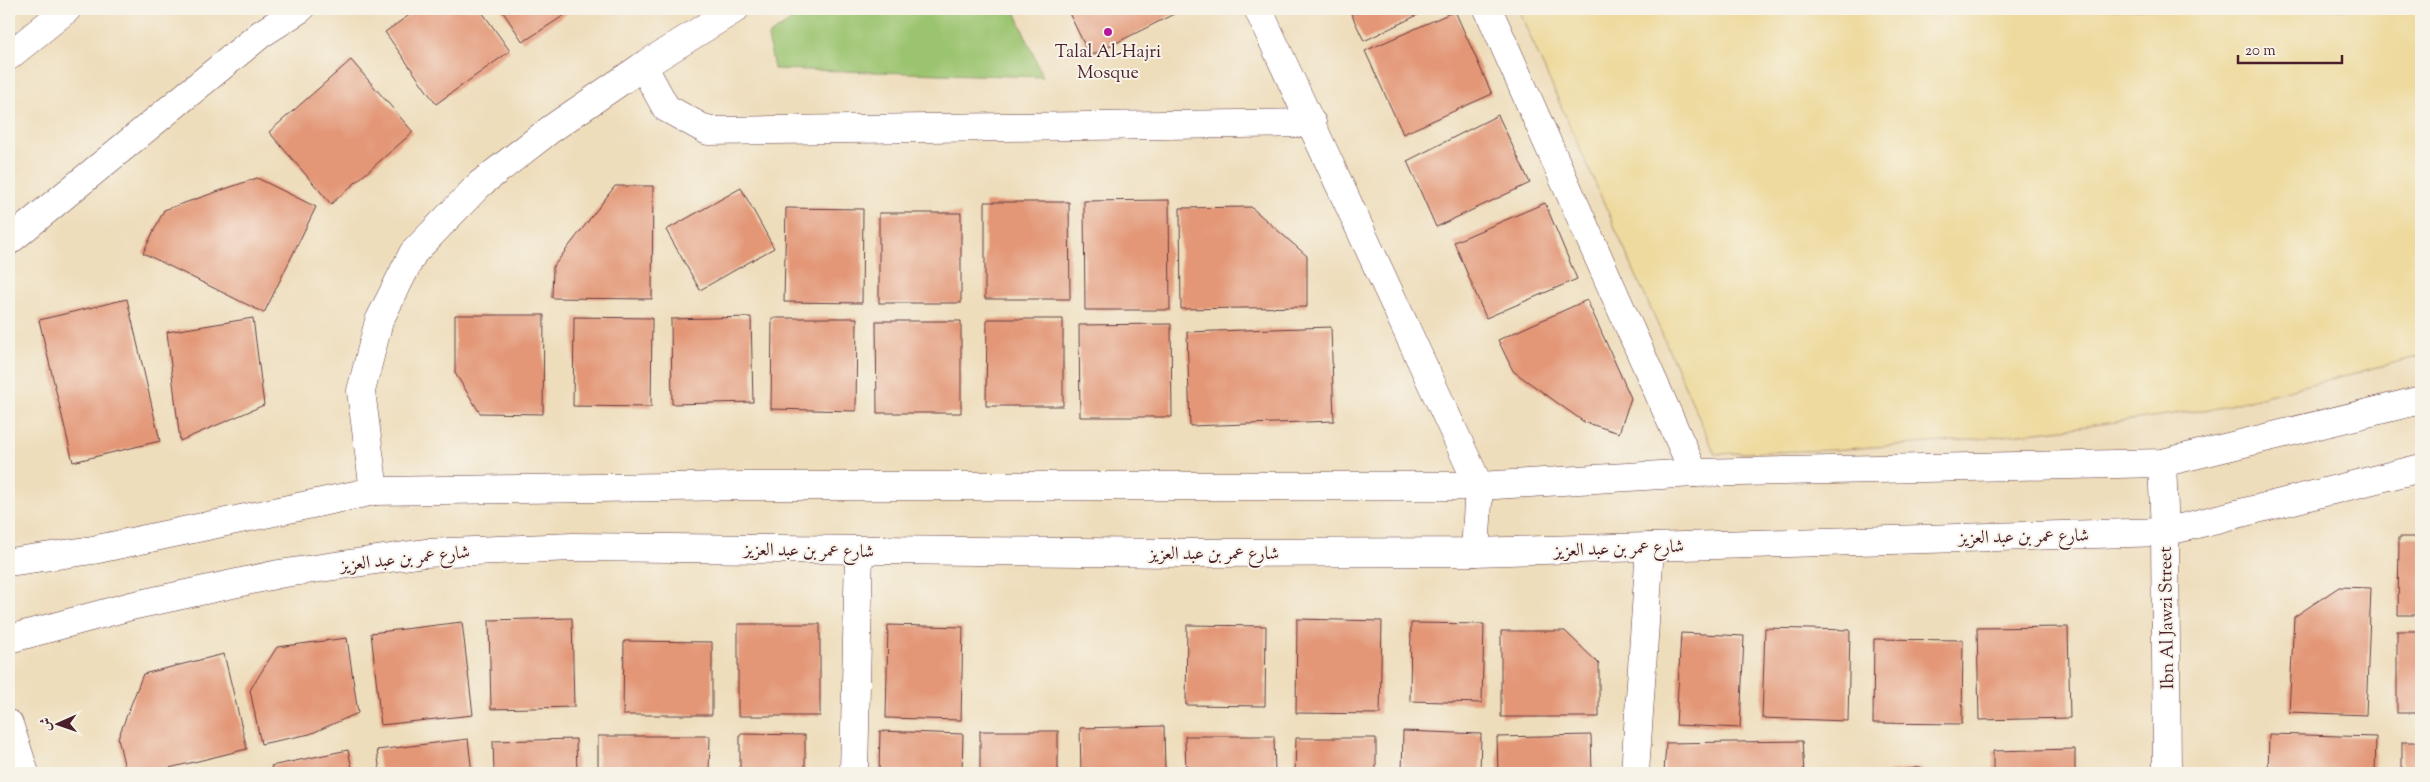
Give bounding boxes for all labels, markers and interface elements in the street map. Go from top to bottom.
marker: Talal Al-Hajri Mosque [1102,26,1114,38]
scale bar [2238,32,2341,64]
place label: Talal Al-Hajri Mosque [1055,40,1161,87]
text: 20 m [2245,41,2276,62]
street label: شارع عمر بن عبد العزيز [1957,524,2089,552]
street label: شارع عمر بن عبد العزيز [1552,535,1685,565]
street label: شارع عمر بن عبد العزيز [742,538,874,566]
street label: شارع عمر بن عبد العزيز [337,540,471,580]
street label: شارع عمر بن عبد العزيز [1147,542,1279,568]
street label: Ibn Al Jawzi Street [2154,546,2182,690]
north arrow [32,700,82,750]
text: ش [37,717,57,732]

